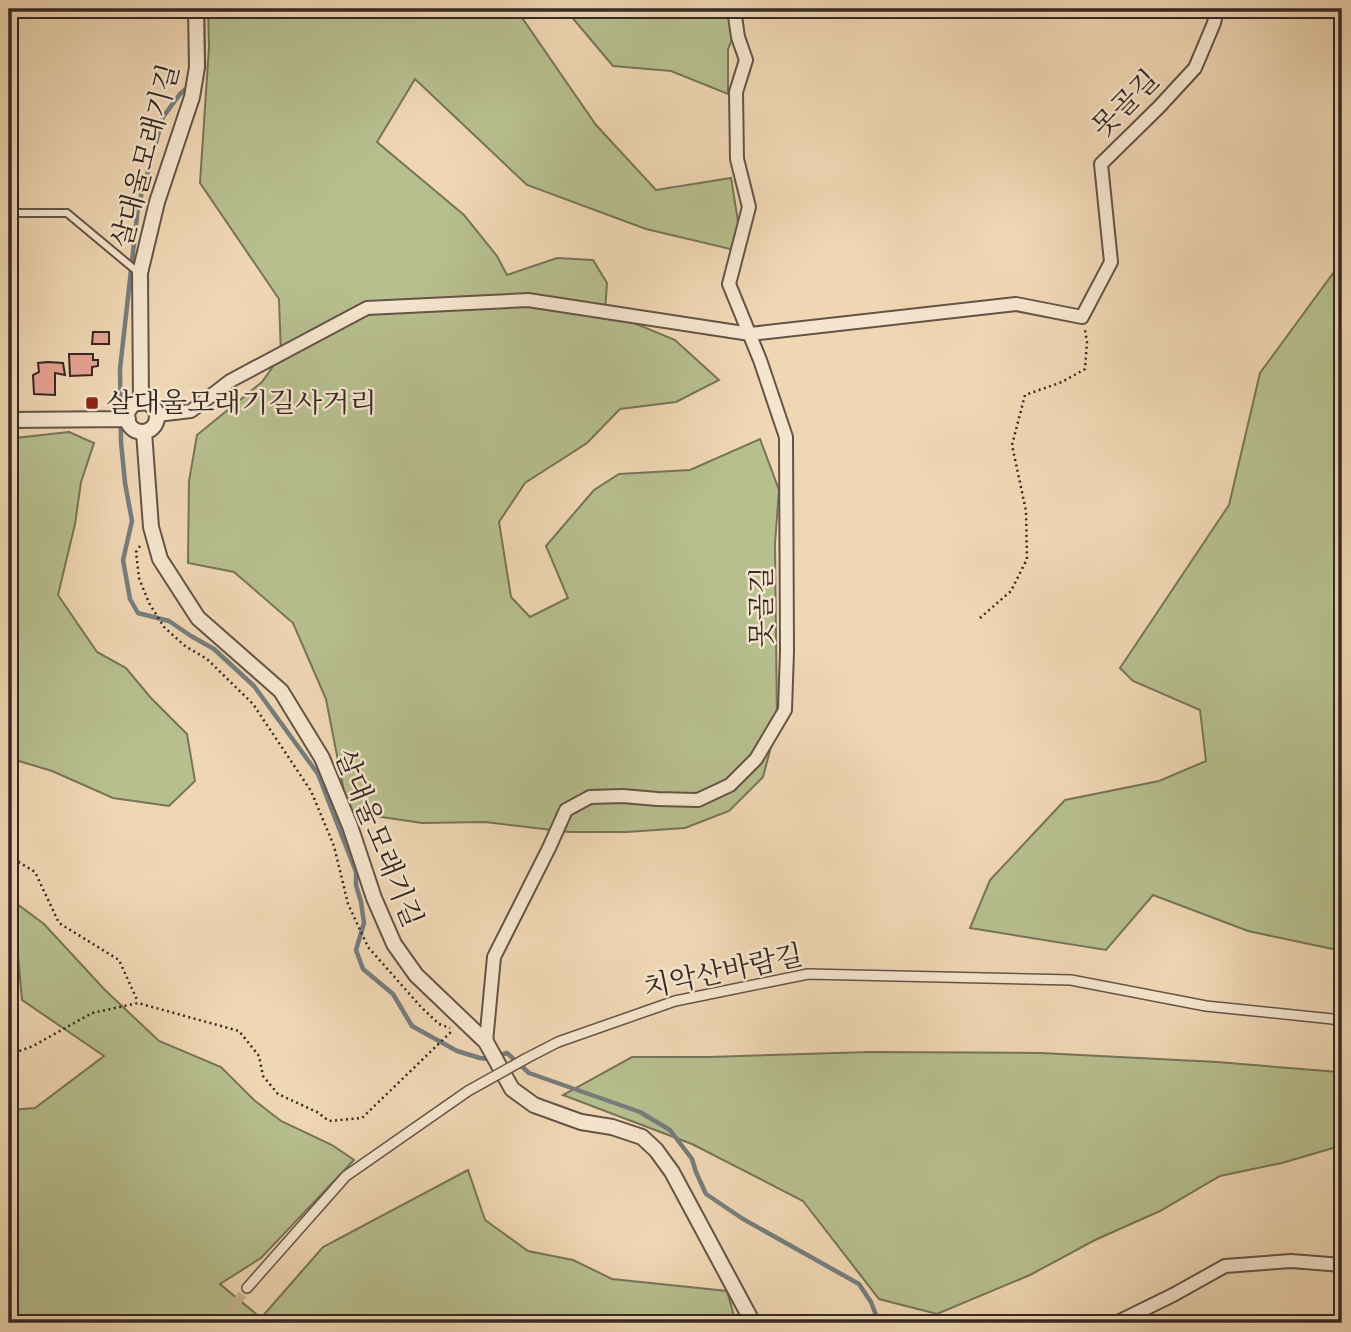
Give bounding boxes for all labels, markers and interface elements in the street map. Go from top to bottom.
street label: 살대울모래기길 [105,60,187,252]
street label: 못골길 [1085,63,1167,145]
place label: 살대울모래기길사거리 [106,386,376,421]
marker: 살대울모래기길사거리 [84,395,100,411]
street label: 못골길 [745,566,780,648]
street label: 살대울모래기길 [326,744,430,932]
street label: 치악산바람길 [640,938,806,1006]

